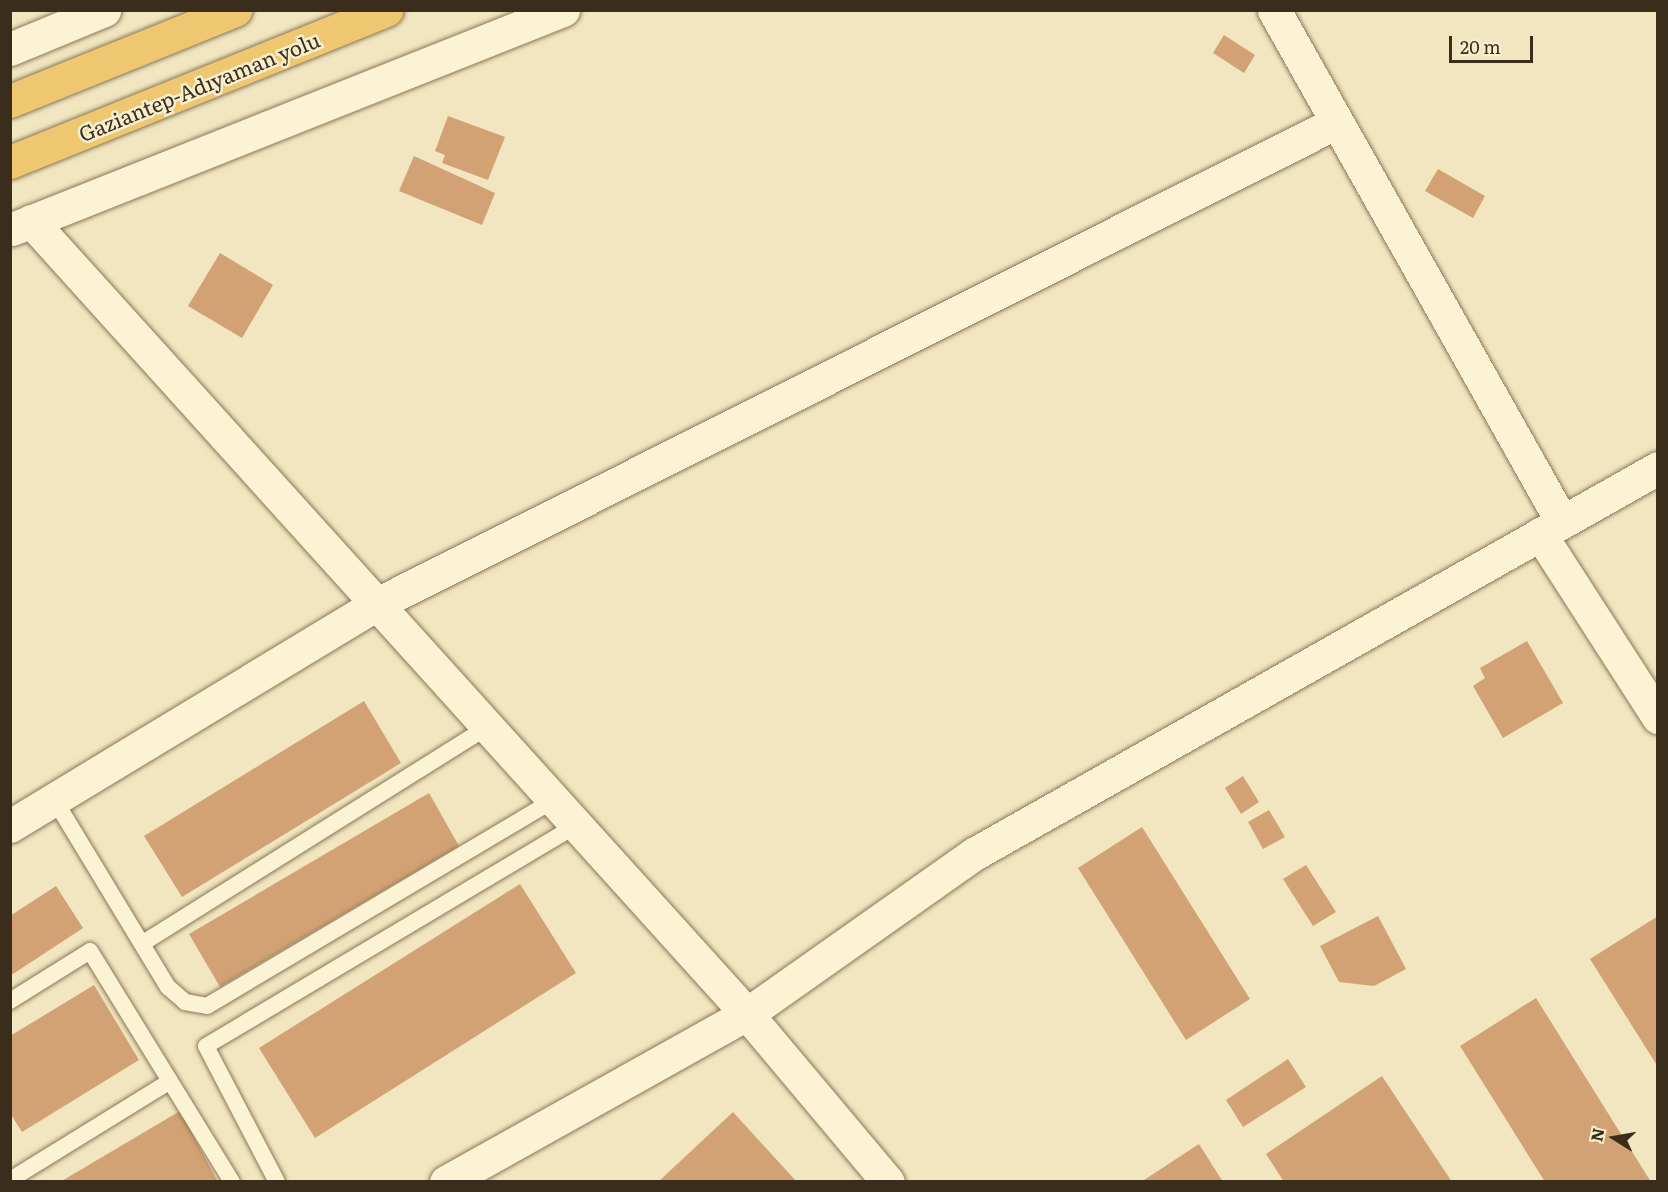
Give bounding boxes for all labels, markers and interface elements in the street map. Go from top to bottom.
scale bar [1452,24,1536,62]
street label: Gaziantep-Adıyaman yolu [75,26,323,146]
text: 20 m [1460,33,1501,60]
north arrow [1584,1108,1644,1168]
text: N [1583,1126,1609,1143]

